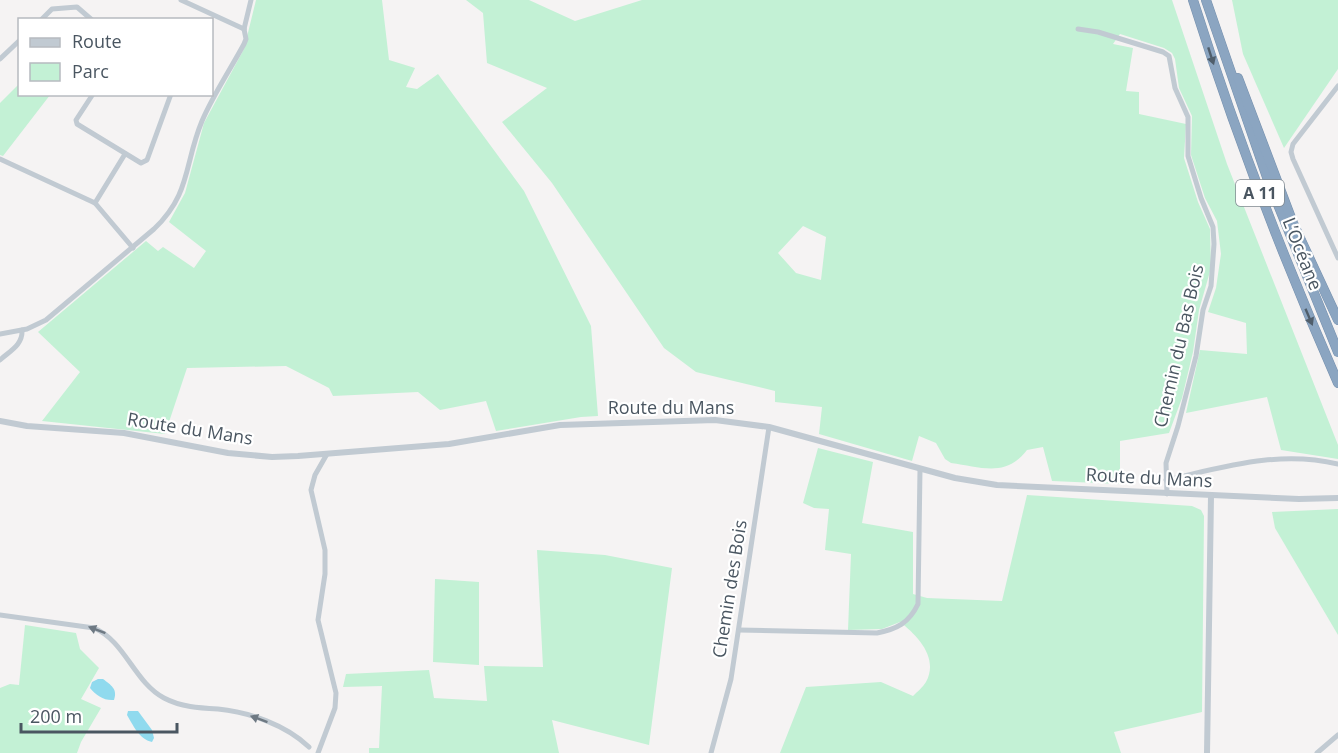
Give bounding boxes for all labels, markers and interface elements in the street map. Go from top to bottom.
legend [18,18,213,96]
text: Route [72,29,122,53]
one-way arrow [1207,47,1216,65]
text: Parc [72,59,109,83]
road number: A 11 [1236,180,1284,206]
street label: L’Océane [1278,214,1328,294]
street label: Chemin du Bas Bois [1148,262,1208,430]
one-way arrow [1305,308,1314,325]
street label: Route du Mans [608,395,734,419]
street label: Route du Mans [126,406,255,450]
street label: Route du Mans [1085,462,1213,492]
street label: Chemin des Bois [706,518,752,660]
one-way arrow [88,625,106,635]
scale bar [21,696,177,734]
text: 200 m [30,704,82,728]
one-way arrow [250,714,268,724]

